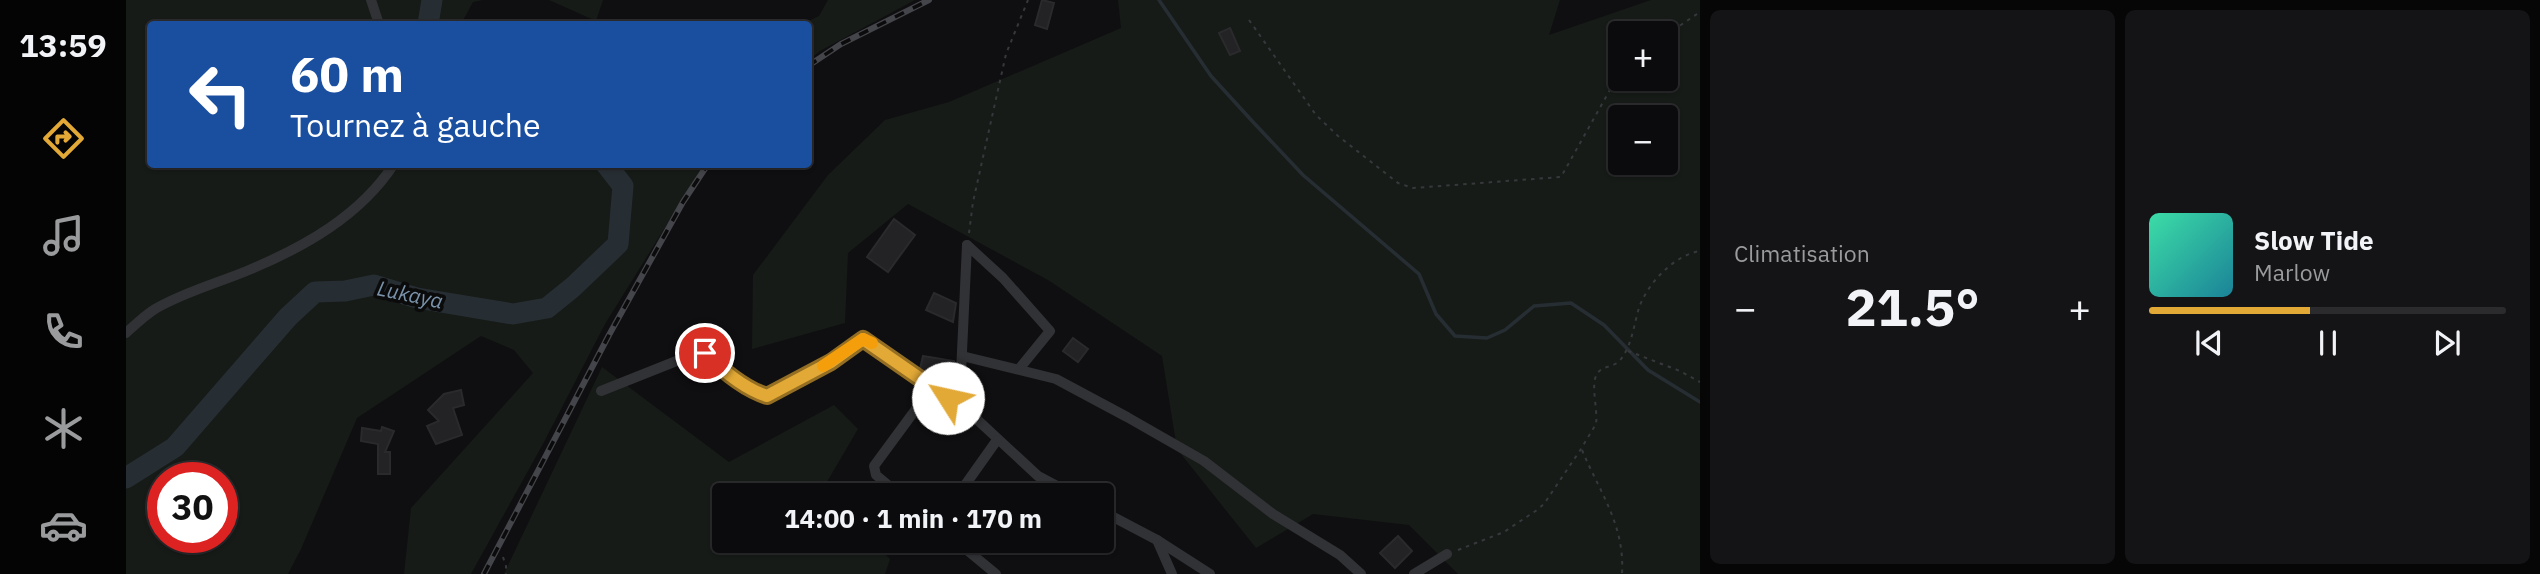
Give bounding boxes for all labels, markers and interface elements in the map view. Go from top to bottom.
map controls [1608,21,1678,175]
button: + [1608,21,1678,91]
text: 13:59 [19,24,107,66]
text: 60 m [290,42,404,105]
icon: left [175,49,266,140]
text: Tournez à gauche [290,104,541,146]
button: − [1608,105,1678,175]
icon: directions [39,114,88,163]
icon: music [39,211,88,260]
text: Slow Tide [2254,223,2374,257]
text: Climatisation [1734,238,1870,268]
text: Marlow [2254,257,2330,287]
water label: Lukaya [375,273,446,315]
text: 21.5° [1845,273,1980,340]
text: − [1734,283,1757,332]
text: + [2068,283,2091,332]
icon: phone [39,307,88,356]
pin [675,323,735,383]
icon: previous [2190,324,2228,362]
icon: pause [2309,324,2347,362]
icon: next [2428,324,2466,362]
icon: arrive [686,334,724,372]
position arrow [911,361,985,435]
icon: climate [39,404,88,453]
speed limit sign: 30 [147,462,238,553]
icon: car [39,501,88,550]
text: 14:00 · 1 min · 170 m [784,501,1042,535]

